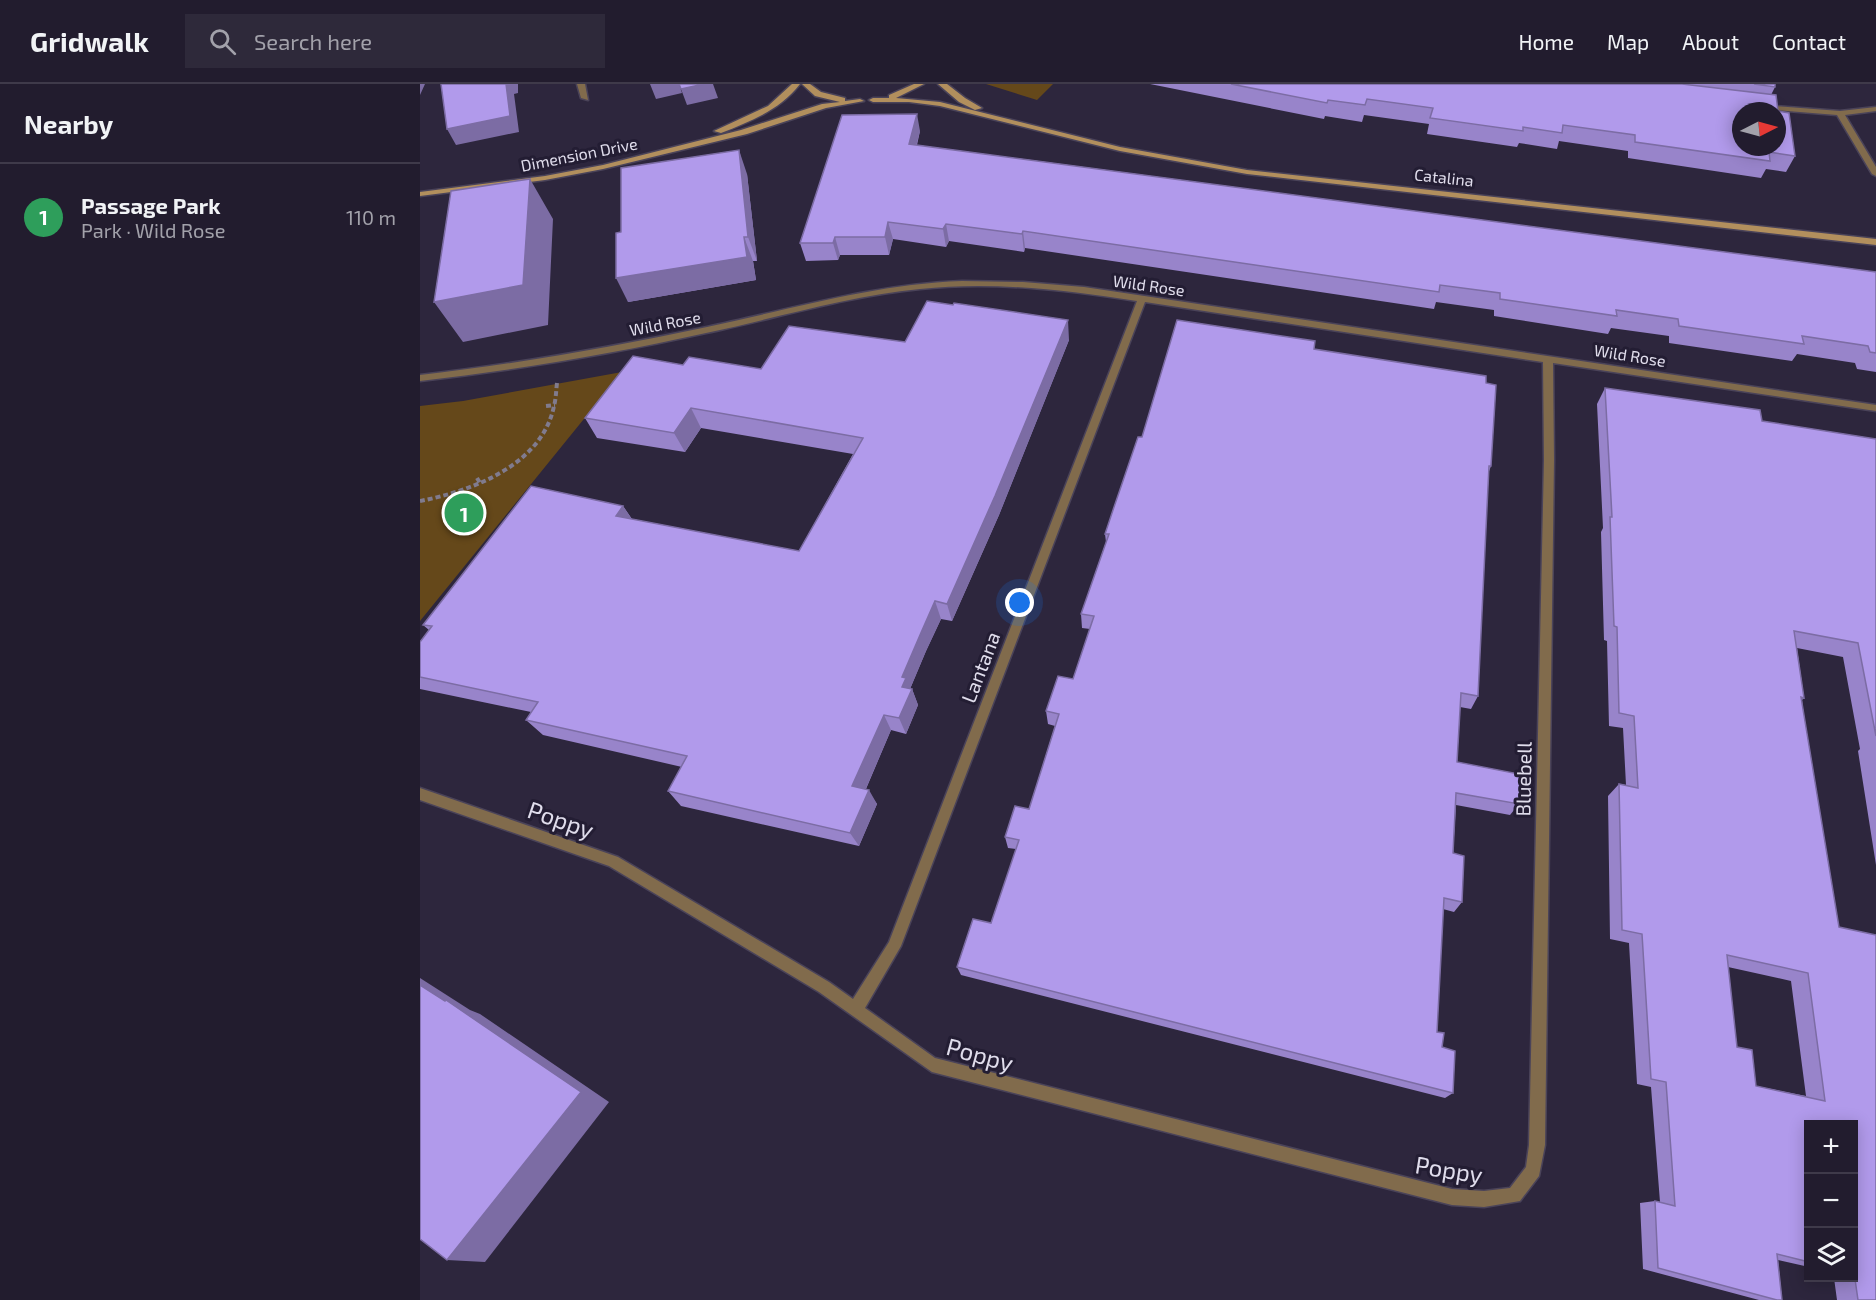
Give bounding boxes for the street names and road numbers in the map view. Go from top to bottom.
street label: Dimension Drive [519,133,639,175]
street label: Catalina [1413,164,1475,190]
street label: Wild Rose [1112,271,1186,299]
street label: Wild Rose [628,307,702,339]
street label: Wild Rose [1593,340,1667,370]
street label: Lantana [956,628,1004,706]
street label: Bluebell [1510,741,1536,816]
street label: Poppy [524,794,598,844]
street label: Poppy [943,1031,1017,1077]
street label: Poppy [1413,1149,1485,1189]

